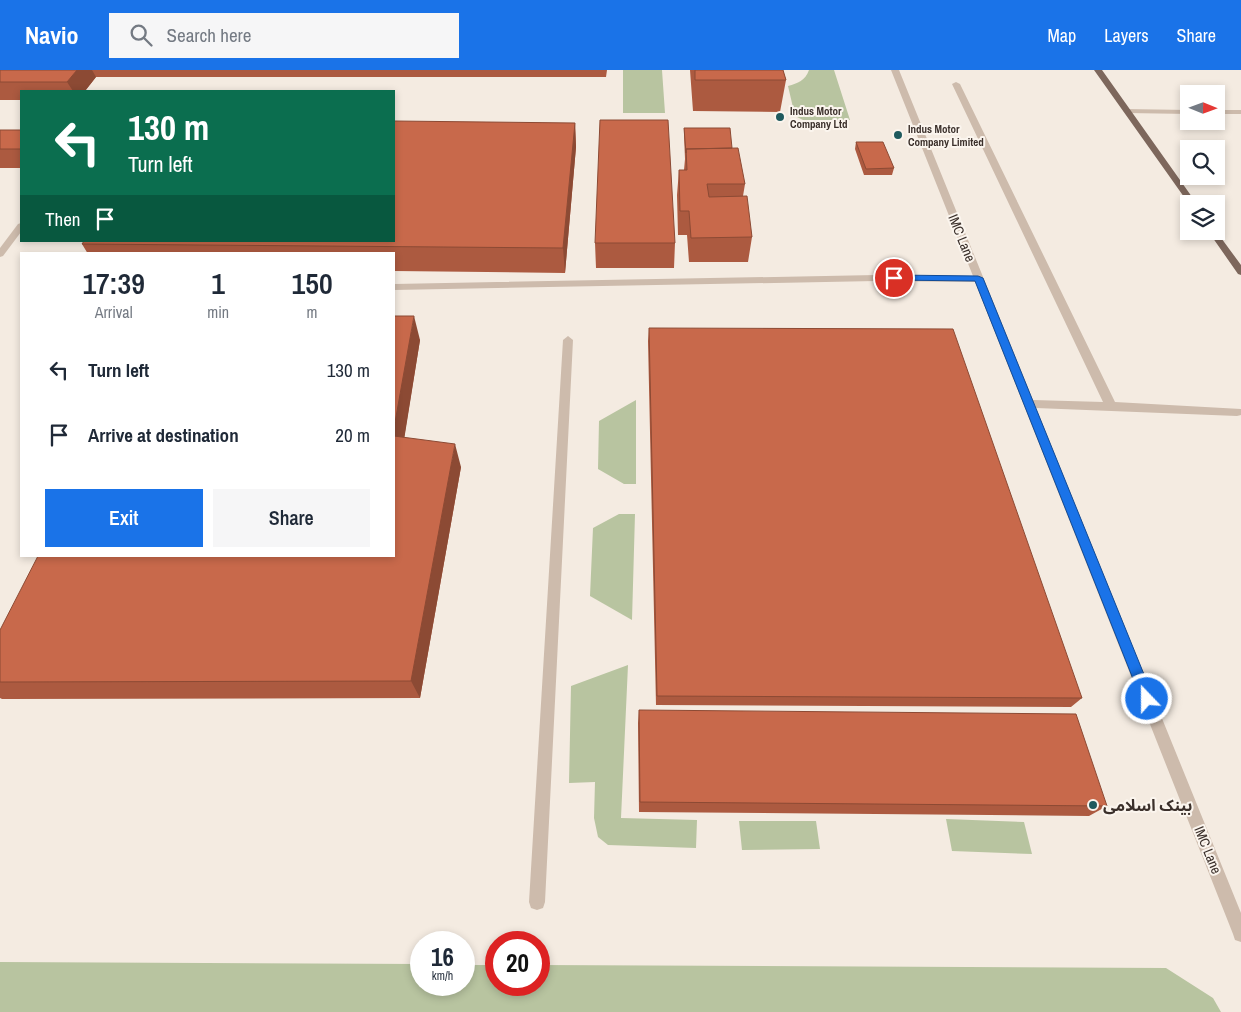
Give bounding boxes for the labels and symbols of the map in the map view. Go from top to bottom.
north arrow [1180,85,1225,130]
place label: Indus Motor Company Ltd [790,104,848,131]
marker: Indus Motor Company Ltd [774,111,786,123]
place label: Indus Motor Company Limited [908,122,984,149]
marker: Indus Motor Company Limited [892,129,904,141]
street label: IMC Lane [944,212,980,264]
pin [873,257,915,299]
position arrow [1120,672,1172,724]
place label: بینک اسلامی [1103,794,1192,816]
marker: بینک اسلامی [1087,799,1099,811]
street label: IMC Lane [1190,824,1226,876]
speed limit sign: 20 [485,931,550,996]

